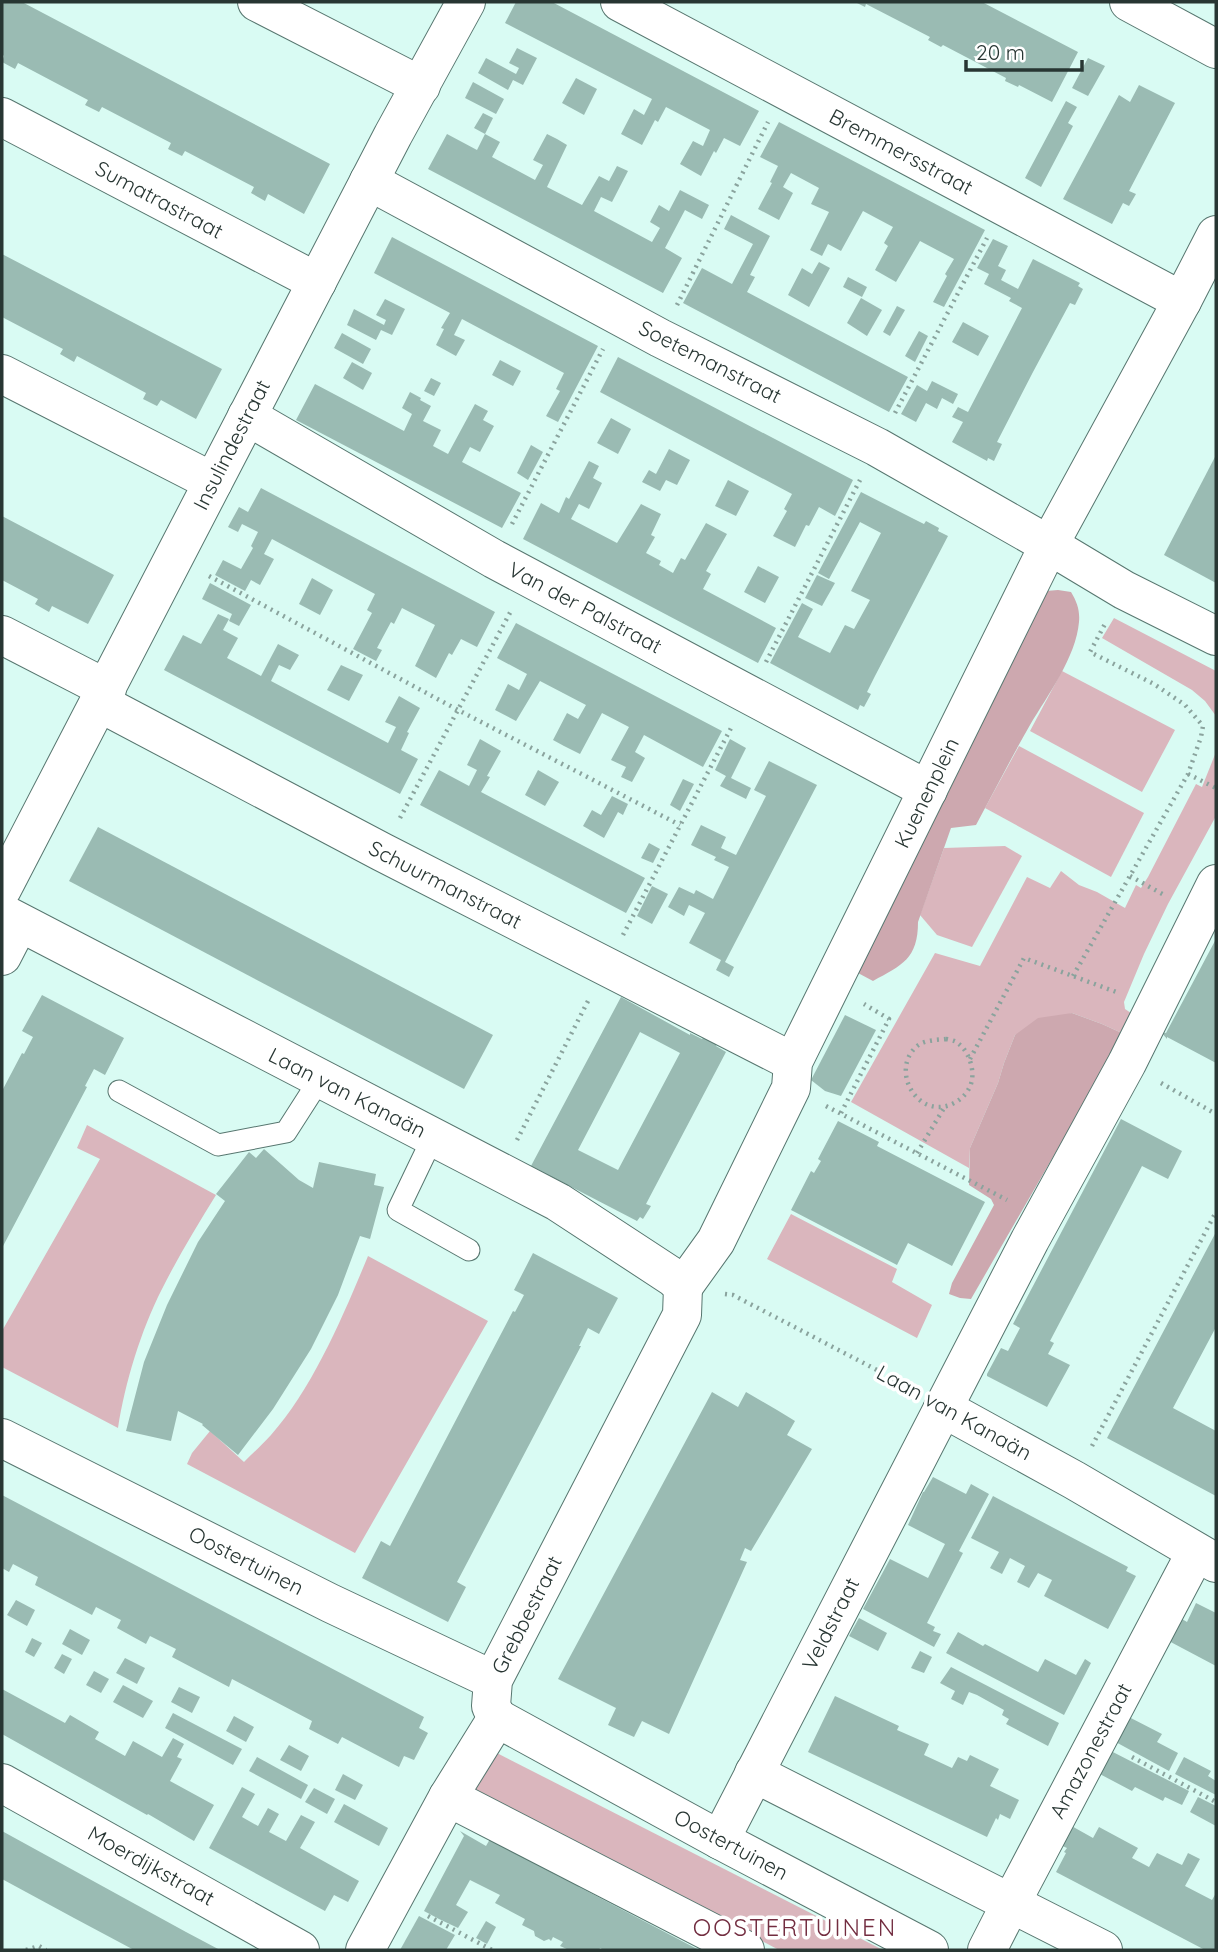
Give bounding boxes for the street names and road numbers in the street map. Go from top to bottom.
street label: Bremmersstraat [825,102,978,200]
street label: Sumatrastraat [91,155,228,244]
street label: Soetemanstraat [635,314,786,408]
street label: Insulindestraat [187,375,275,514]
street label: Van der Palstraat [504,556,667,659]
street label: Kuenenplein [888,733,964,852]
street label: Schuurmanstraat [365,834,526,934]
street label: Laan van Kanaän [264,1041,431,1143]
street label: Laan van Kanaän [872,1359,1037,1465]
street label: Oostertuinen [185,1520,308,1600]
street label: Grebbestraat [485,1551,567,1678]
street label: Veldstraat [796,1573,864,1674]
street label: Amazonestraat [1044,1678,1137,1823]
street label: Oostertuinen [670,1803,793,1885]
street label: Moerdijkstraat [83,1820,220,1911]

